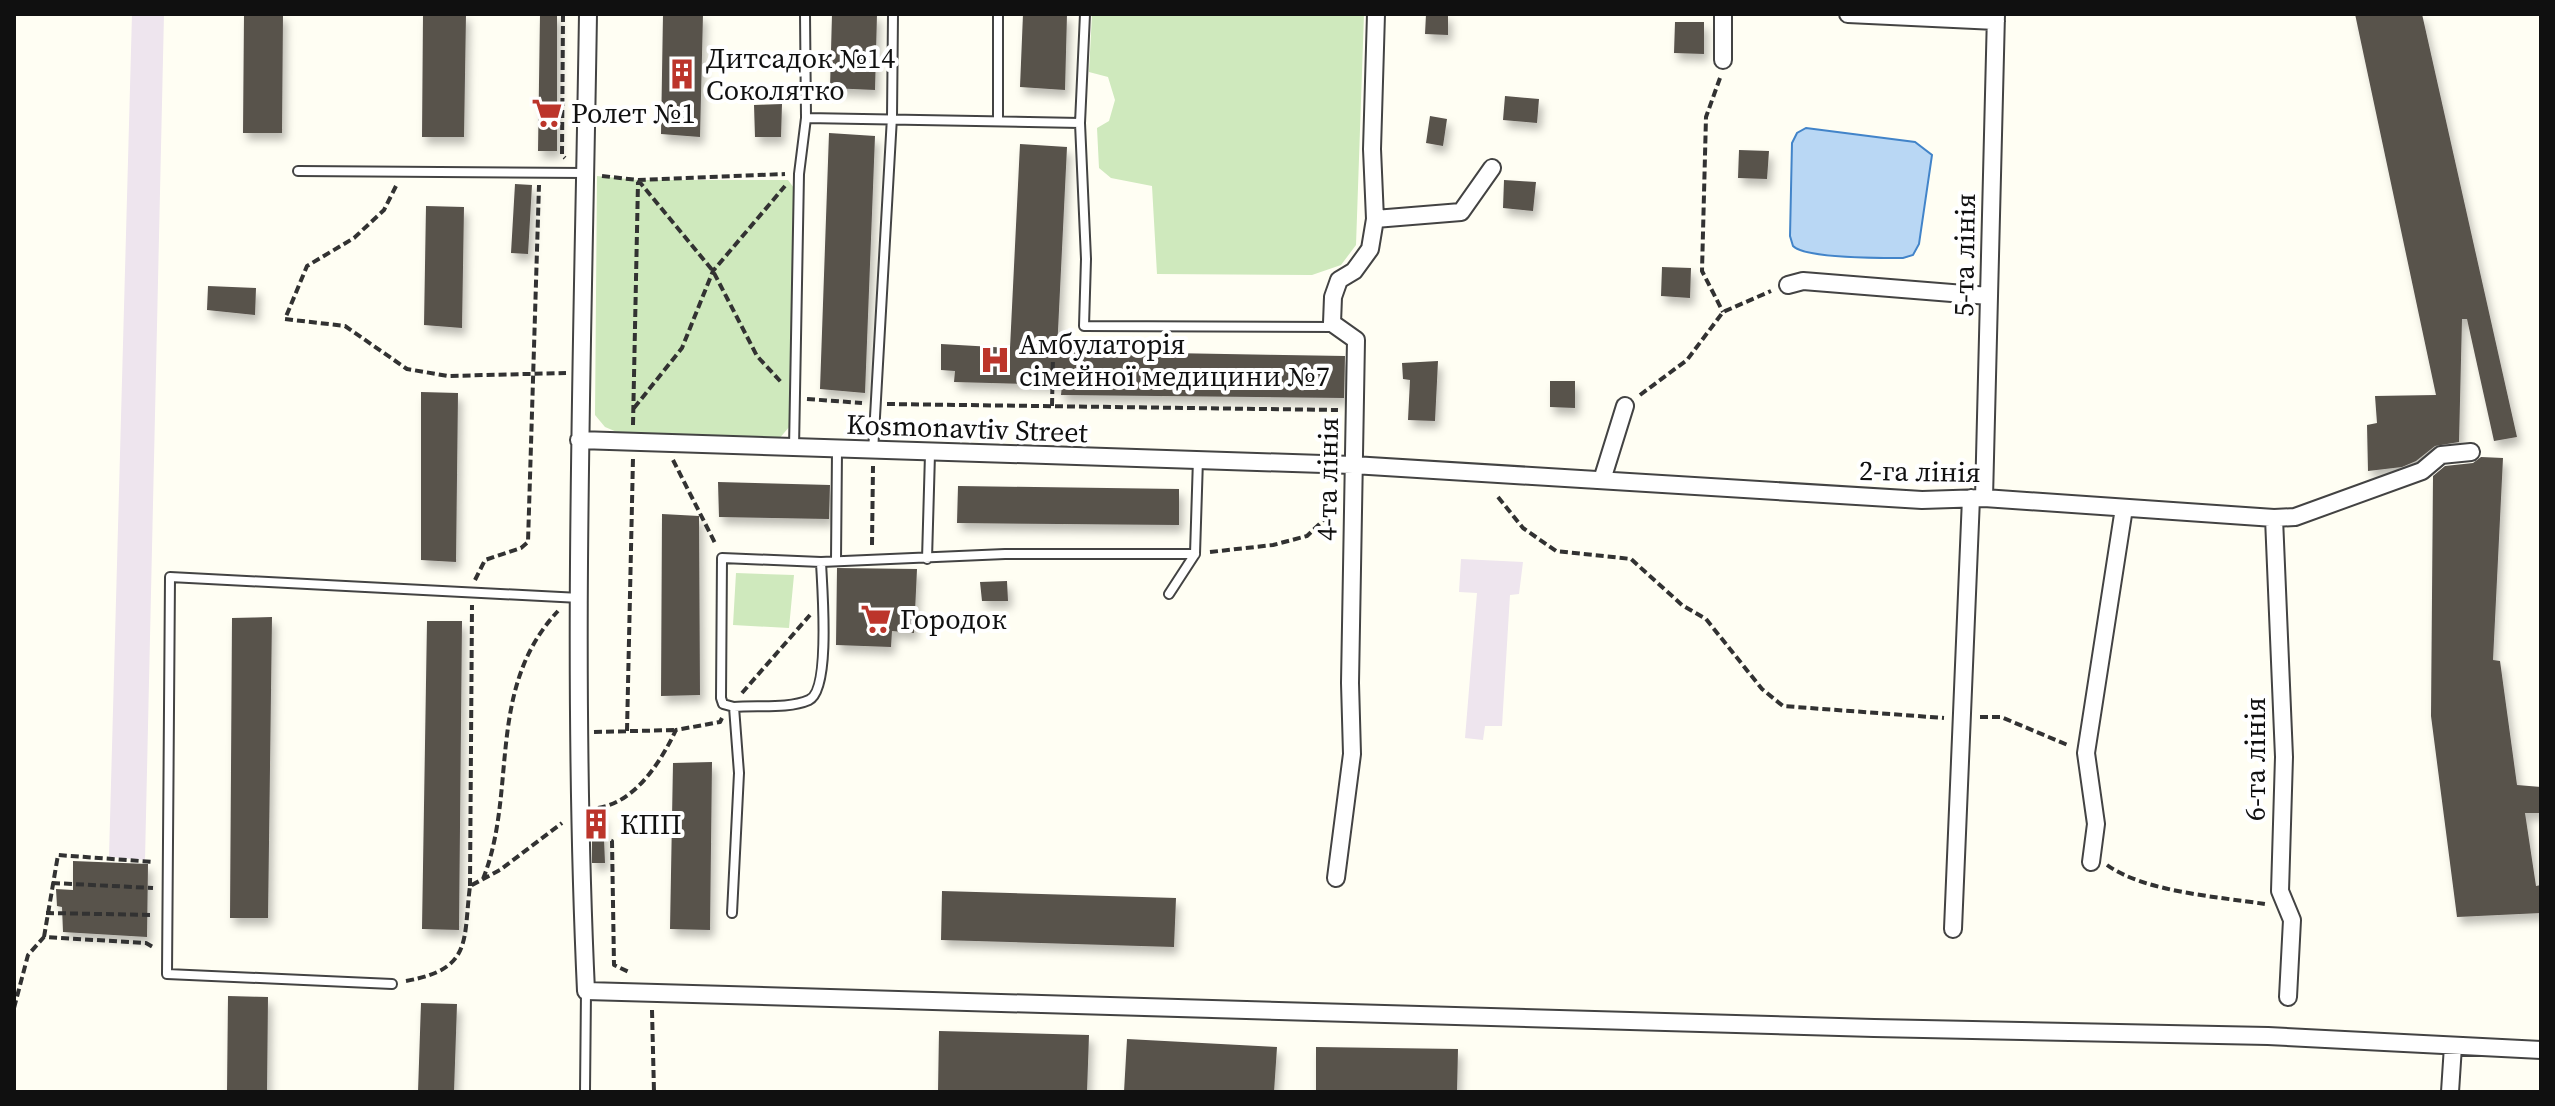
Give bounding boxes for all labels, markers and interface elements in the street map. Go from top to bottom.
place label: Дитсадок №14 Соколятко [706,39,895,109]
building icon: Дитсадок №14 Соколятко [665,57,699,91]
place label: Ролет №1 [571,94,695,132]
supermarket icon: Ролет №1 [530,96,564,130]
street label: 5-та лінія [1944,193,1984,317]
place label: Амбулаторія сімейної медицини №7 [1019,325,1330,395]
hospital icon: Амбулаторія сімейної медицини №7 [978,343,1012,377]
street label: Kosmonavtiv Street [846,405,1089,451]
street label: 4-та лінія [1307,417,1347,541]
street label: 2-га лінія [1859,451,1981,491]
place label: Городок [900,600,1007,638]
supermarket icon: Городок [859,602,893,636]
street label: 6-та лінія [2236,697,2274,821]
place label: КПП [620,805,682,843]
building icon: КПП [579,807,613,841]

